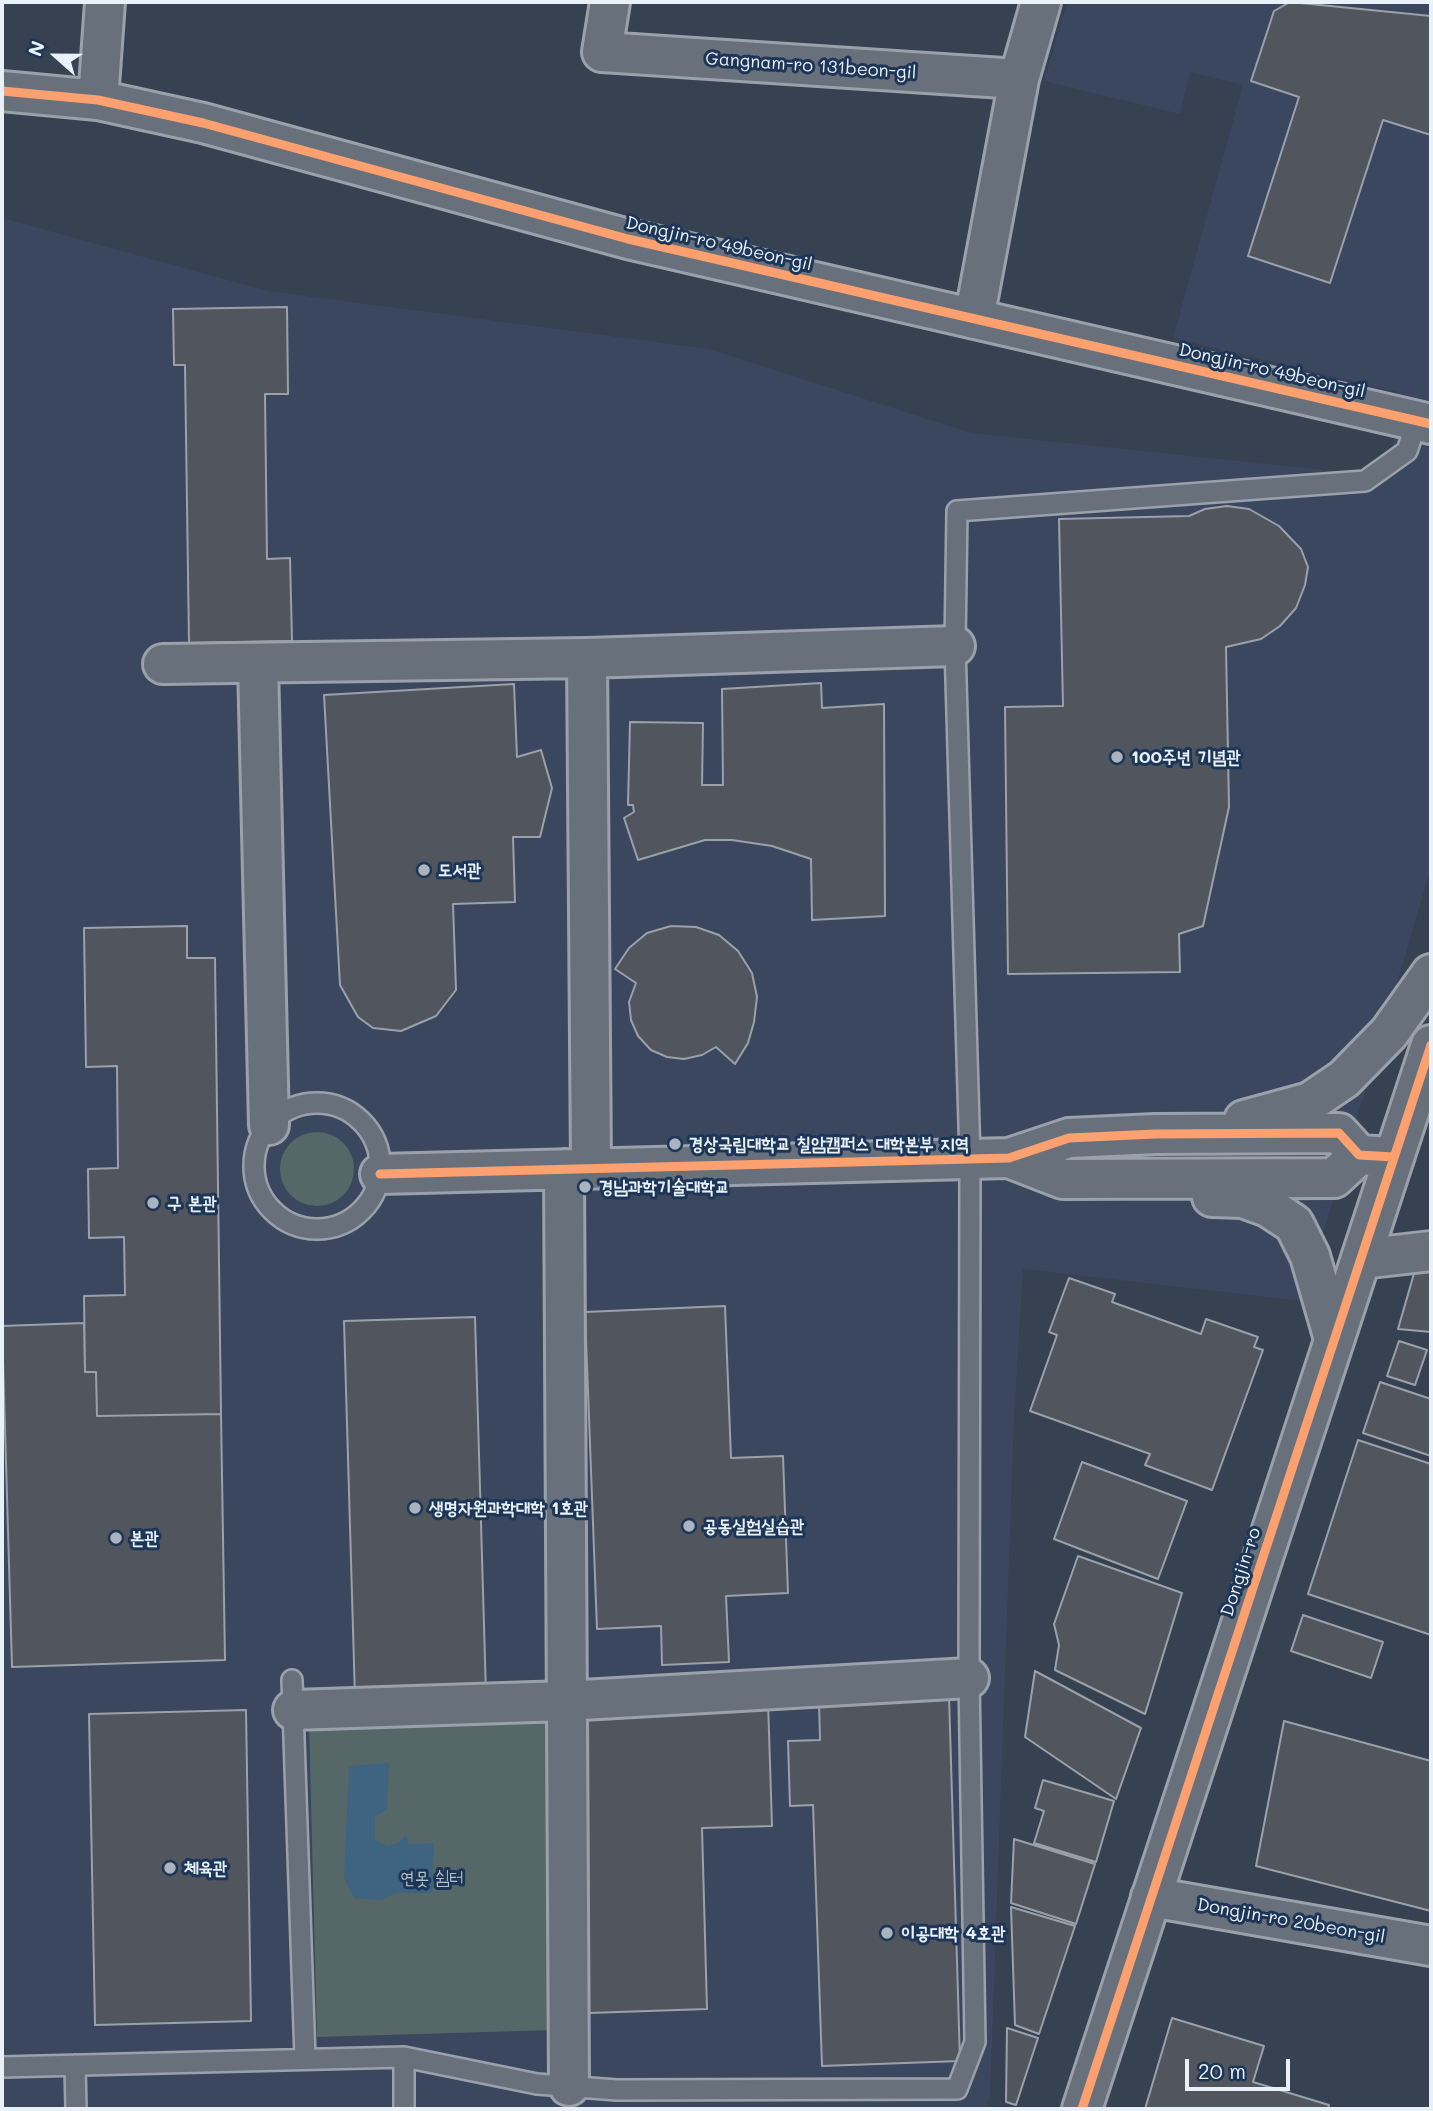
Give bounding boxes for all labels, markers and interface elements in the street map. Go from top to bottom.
north arrow [21,21,91,91]
text: N [22,37,50,60]
street label: Gangnam-ro 131beon-gil [705,48,917,84]
street label: Dongjin-ro 49beon-gil [624,212,814,276]
street label: Dongjin-ro 49beon-gil [1177,339,1367,403]
place label: 100주년 기념관 [1131,746,1241,768]
marker: 100주년 기념관 [1109,749,1125,765]
place label: 도서관 [438,859,481,881]
marker: 도서관 [416,862,432,878]
place label: 경상국립대학교 칠암캠퍼스 대학본부 지역 [689,1133,969,1155]
marker: 경상국립대학교 칠암캠퍼스 대학본부 지역 [667,1136,683,1152]
place label: 경남과학기술대학교 [599,1176,729,1198]
marker: 경남과학기술대학교 [577,1179,593,1195]
place label: 구 본관 [167,1192,217,1214]
marker: 구 본관 [145,1195,161,1211]
place label: 생명자원과학대학 1호관 [429,1497,588,1519]
marker: 생명자원과학대학 1호관 [407,1500,423,1516]
place label: 공동실험실습관 [703,1515,804,1537]
marker: 공동실험실습관 [681,1518,697,1534]
street label: Dongjin-ro [1216,1525,1266,1619]
place label: 본관 [130,1527,159,1549]
marker: 본관 [108,1530,124,1546]
place label: 체육관 [184,1857,227,1879]
marker: 체육관 [162,1860,178,1876]
park label: 연못 쉼터 [400,1867,464,1889]
street label: Dongjin-ro 20beon-gil [1195,1894,1387,1948]
place label: 이공대학 4호관 [901,1922,1006,1944]
marker: 이공대학 4호관 [879,1925,895,1941]
scale bar [1188,2044,1293,2088]
text: 20 m [1198,2057,1246,2084]

